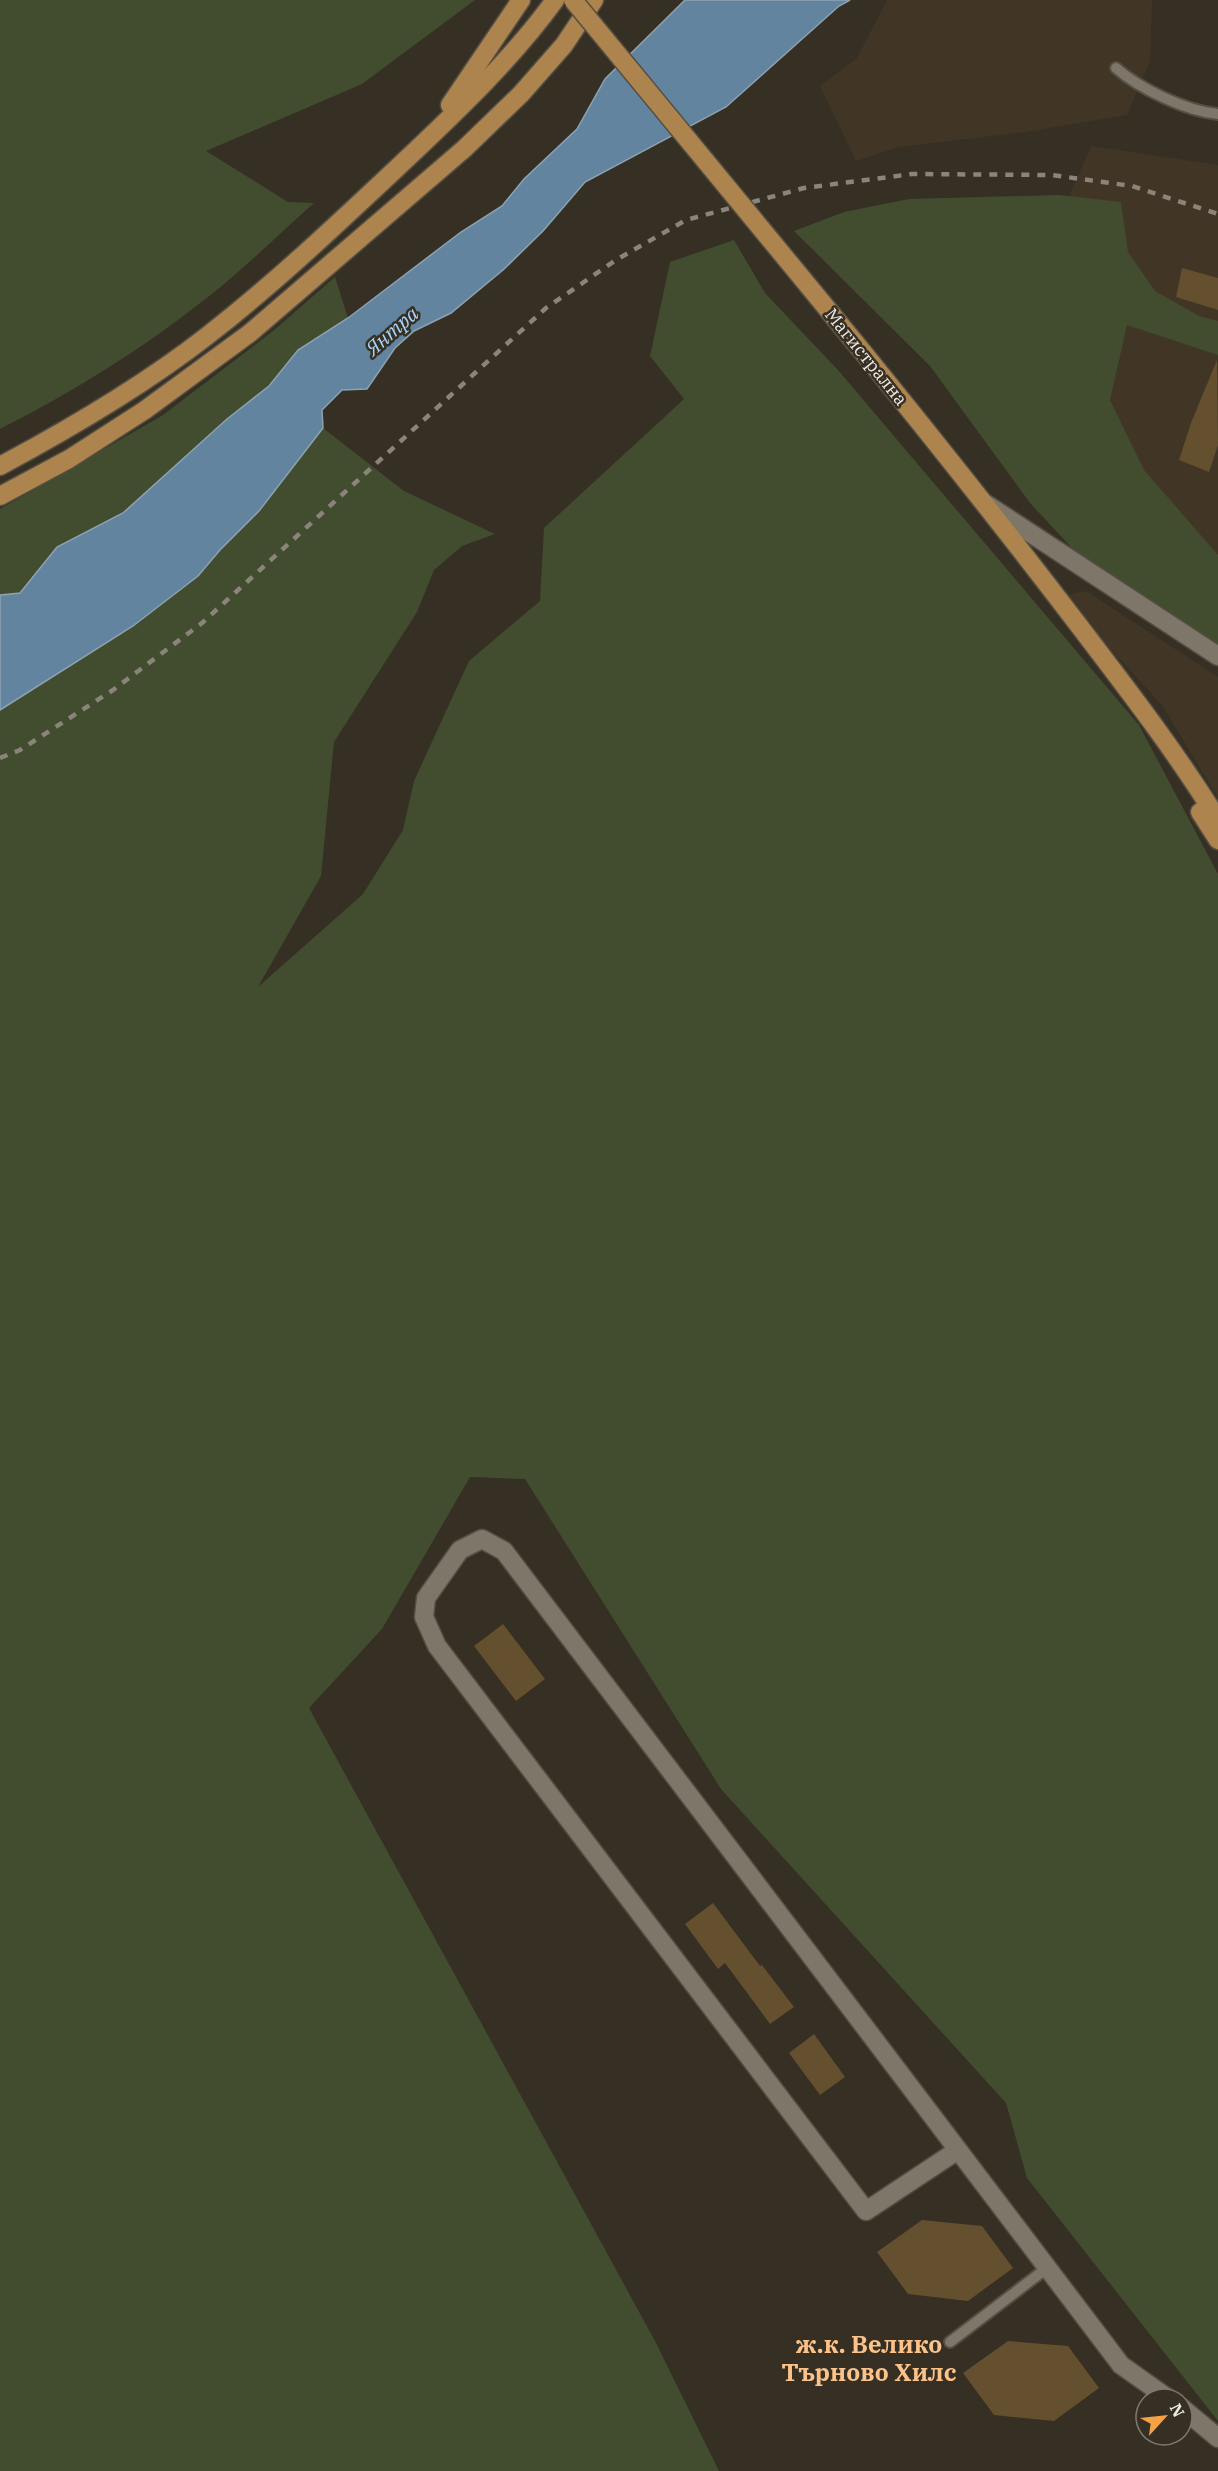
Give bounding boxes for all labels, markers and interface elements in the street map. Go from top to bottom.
water label: Янтра [359,300,424,362]
street label: Магистрална [820,303,913,410]
district label: ж.к. Велико Търново Хилс [781,2328,957,2388]
north arrow [1134,2387,1194,2447]
text: N [1166,2400,1189,2420]

